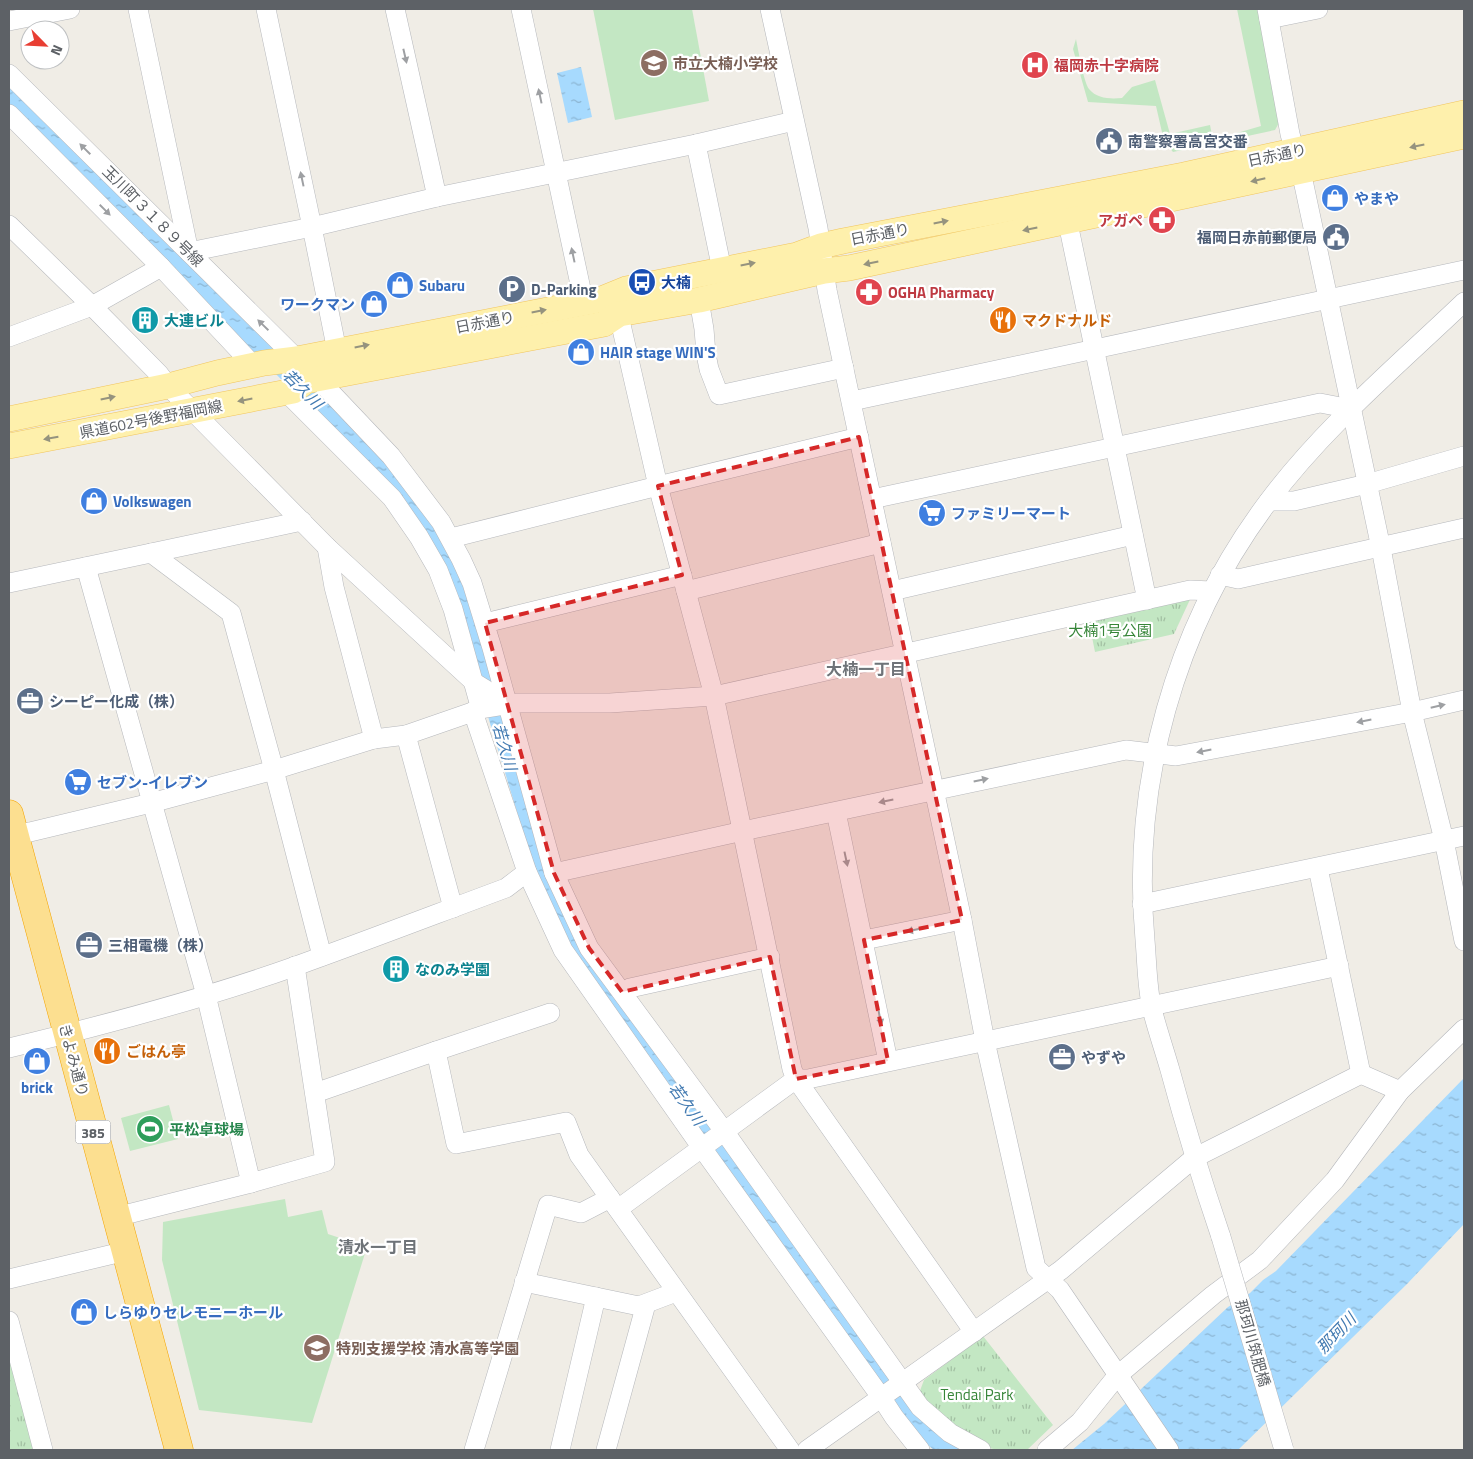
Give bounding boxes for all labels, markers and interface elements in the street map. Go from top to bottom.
north arrow [20,20,70,70]
text: N [46,42,69,59]
school or university icon: 市立大楠小学校 [639,48,669,78]
one-way arrow [401,49,409,64]
hospital icon: 福岡赤十字病院 [1020,50,1050,80]
place label: 市立大楠小学校 [673,52,778,75]
place label: 福岡赤十字病院 [1053,54,1159,77]
one-way arrow [535,87,543,103]
public building icon: 南警察署高宮交番 [1094,126,1124,156]
place label: 南警察署高宮交番 [1128,130,1248,153]
street label: 日赤通り [1245,138,1309,172]
one-way arrow [79,143,91,155]
one-way arrow [1408,143,1424,151]
street label: 玉川町３１８９号線 [97,160,209,272]
one-way arrow [298,172,306,187]
one-way arrow [1250,176,1265,184]
shop icon: やまや [1320,183,1350,213]
place label: やまや [1354,187,1399,210]
one-way arrow [99,204,111,216]
pharmacy icon: アガペ [1147,205,1177,235]
place label: アガペ [1098,209,1143,232]
street label: 日赤通り [848,217,912,251]
one-way arrow [933,218,948,226]
public building icon: 福岡日赤前郵便局 [1321,222,1351,252]
one-way arrow [1022,226,1038,234]
place label: 福岡日赤前郵便局 [1196,226,1317,249]
one-way arrow [569,246,577,262]
one-way arrow [864,259,879,267]
one-way arrow [741,260,757,268]
bus stop icon: 大楠 [627,267,657,297]
shop icon: Subaru [385,270,415,300]
place label: 大楠 [661,271,691,294]
place label: Subaru [419,274,465,297]
parking icon: D-Parking [497,274,527,304]
pharmacy icon: OGHA Pharmacy [854,277,884,307]
place label: D-Parking [531,278,597,301]
place label: OGHA Pharmacy [888,281,995,304]
shop icon: ワークマン [359,289,389,319]
place label: ワークマン [280,293,355,316]
building icon: 大連ビル [130,305,160,335]
street label: 日赤通り [453,305,517,339]
restaurant icon: マクドナルド [988,305,1018,335]
one-way arrow [531,307,546,315]
place label: 大連ビル [164,309,224,332]
place label: マクドナルド [1022,309,1112,332]
one-way arrow [257,319,269,331]
shop icon: HAIR stage WIN'S [566,337,596,367]
place label: HAIR stage WIN'S [600,341,716,364]
one-way arrow [355,342,370,350]
water label: 若久川 [278,364,330,416]
street label: 県道602号後野福岡線 [78,394,224,444]
one-way arrow [100,394,115,402]
one-way arrow [237,396,252,404]
one-way arrow [43,435,59,443]
shop icon: Volkswagen [79,486,109,516]
place label: Volkswagen [113,490,192,513]
supermarket icon: ファミリーマート [917,498,947,528]
place label: ファミリーマート [951,502,1071,525]
park label: 大楠1号公園 [1068,619,1152,642]
district label: 大楠一丁目 [826,657,906,681]
office icon: シーピー化成（株） [15,686,45,716]
place label: シーピー化成（株） [49,690,184,713]
one-way arrow [1431,702,1446,710]
one-way arrow [1356,717,1372,725]
water label: 若久川 [487,721,524,775]
one-way arrow [1197,747,1212,755]
supermarket icon: セブン-イレブン [63,767,93,797]
place label: セブン-イレブン [97,771,208,794]
one-way arrow [974,776,989,784]
one-way arrow [878,797,894,805]
one-way arrow [843,852,851,868]
one-way arrow [906,926,922,934]
office icon: 三相電機（株） [74,930,104,960]
place label: 三相電機（株） [108,934,213,957]
building icon: なのみ学園 [381,954,411,984]
place label: なのみ学園 [415,958,490,981]
one-way arrow [876,1011,884,1026]
street label: きよみ通り [53,1021,95,1099]
restaurant icon: ごはん亭 [92,1036,122,1066]
place label: ごはん亭 [126,1040,186,1063]
office icon: やずや [1047,1042,1077,1072]
shop icon: brick [22,1046,52,1076]
place label: やずや [1081,1046,1126,1069]
place label: brick [21,1076,53,1099]
water label: 若久川 [663,1078,712,1132]
sports icon: 平松卓球場 [135,1114,165,1144]
place label: 平松卓球場 [169,1118,244,1141]
road number: 385 [76,1120,110,1144]
district label: 清水一丁目 [338,1235,418,1259]
shop icon: しらゆりセレモニーホール [69,1297,99,1327]
street label: 那珂川筑肥橋 [1230,1297,1276,1389]
place label: しらゆりセレモニーホール [103,1301,283,1324]
water label: 那珂川 [1311,1306,1363,1359]
school or university icon: 特別支援学校 清水高等学園 [302,1333,332,1363]
place label: 特別支援学校 清水高等学園 [336,1337,519,1360]
park label: Tendai Park [941,1383,1013,1406]

